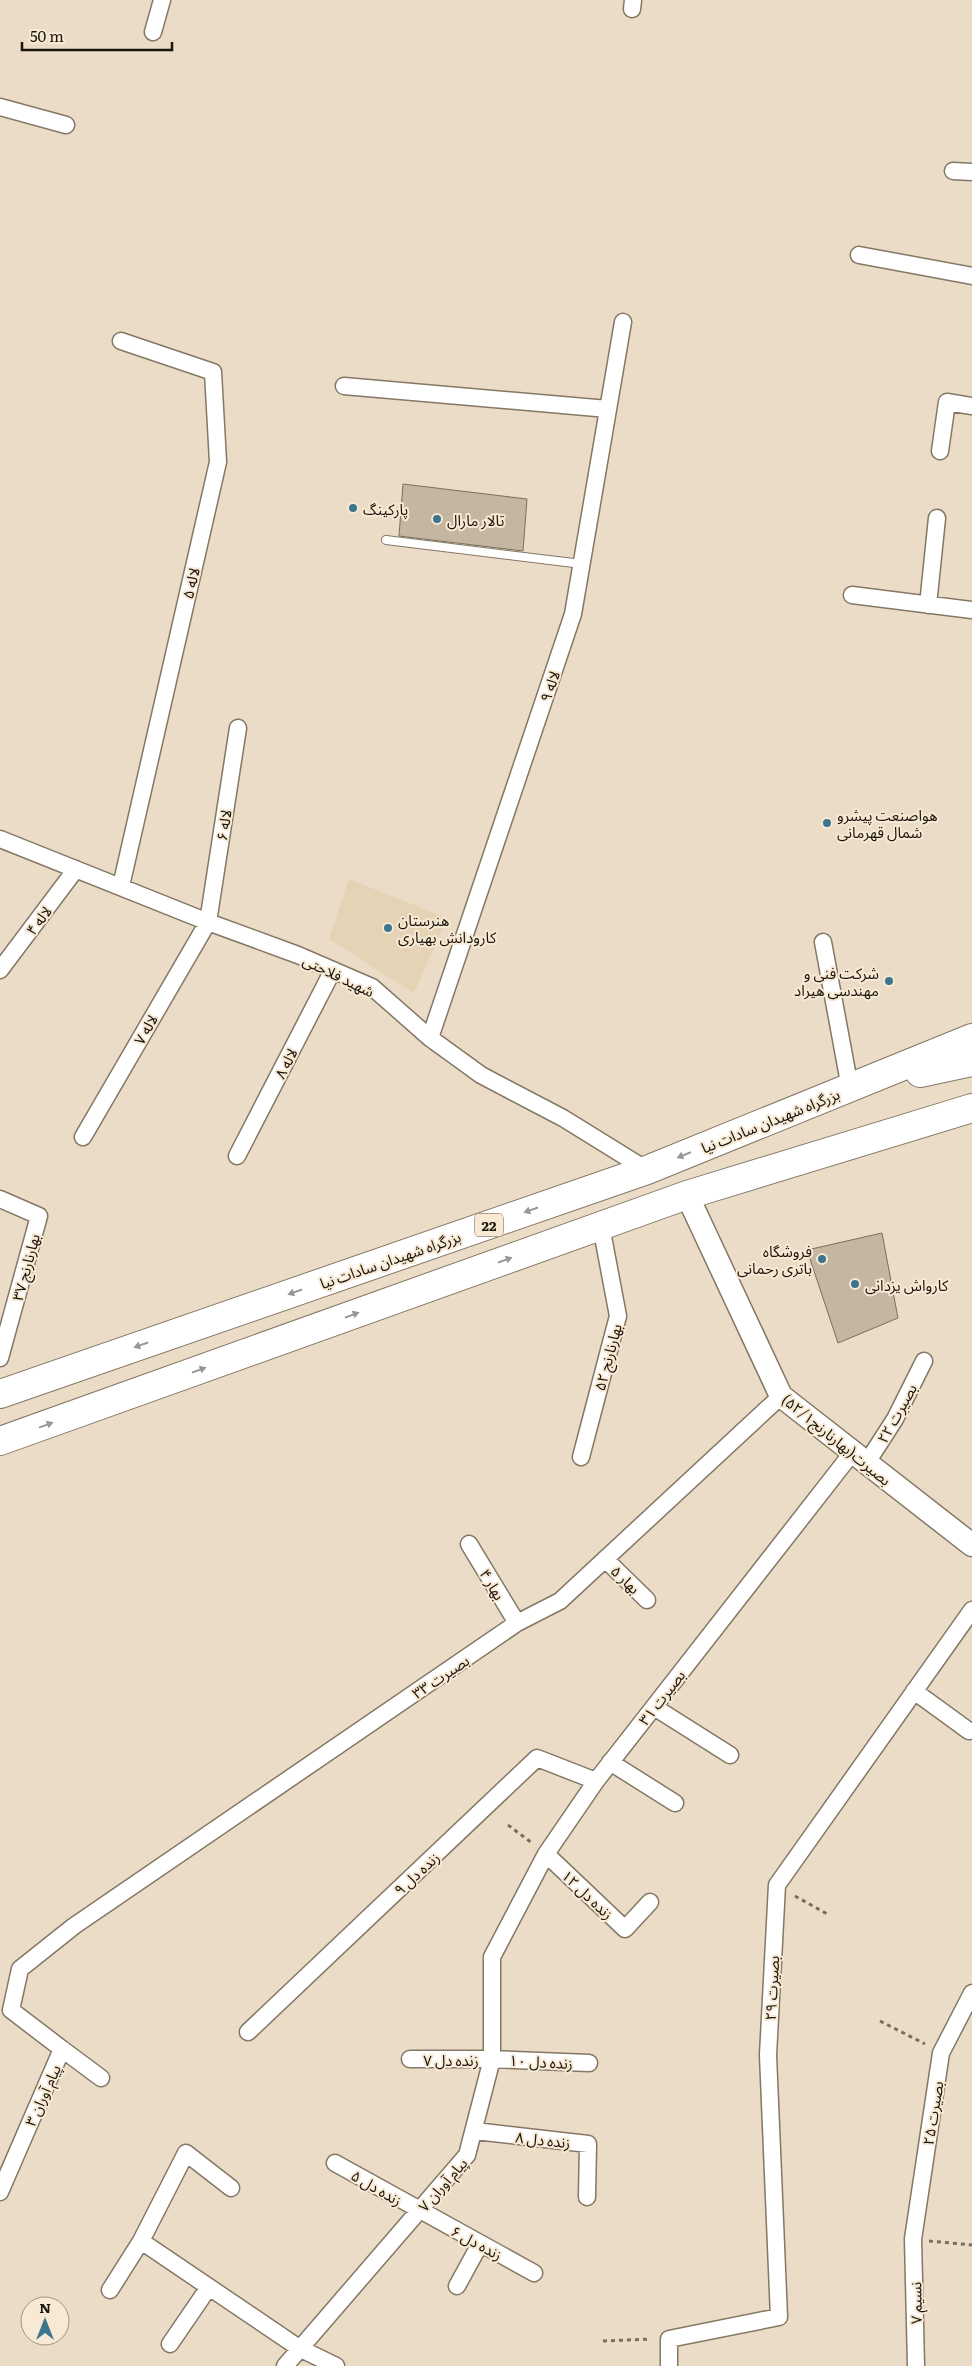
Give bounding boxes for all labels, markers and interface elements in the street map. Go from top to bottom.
scale bar [22,20,172,52]
text: 50 m [30,24,64,47]
place label: پارکینگ [363,497,408,520]
marker: پارکینگ [347,502,359,514]
place label: تالار مارال [447,508,504,531]
marker: تالار مارال [431,513,443,525]
street label: لاله ۵ [175,565,205,601]
street label: لاله ۹ [533,667,565,705]
place label: هواصنعت پیشرو شمال قهرمانی [837,803,938,843]
street label: لاله ۶ [209,808,237,842]
marker: هواصنعت پیشرو شمال قهرمانی [821,817,833,829]
street label: لاله ۴ [19,900,57,940]
place label: هنرستان کارودانش بهیاری [398,908,497,948]
marker: هنرستان کارودانش بهیاری [382,922,394,934]
street label: شهید فلاحتی [299,948,379,1002]
place label: شرکت فنی و مهندسی هیراد [794,961,879,1001]
marker: شرکت فنی و مهندسی هیراد [883,975,895,987]
street label: لاله ۷ [127,1010,163,1048]
street label: لاله ۸ [268,1044,302,1082]
street label: بزرگراه شهیدان سادات نیا [697,1082,843,1158]
one-way arrow [677,1152,691,1160]
one-way arrow [523,1206,538,1214]
road number: 22 [475,1214,503,1236]
street label: بزرگراه شهیدان سادات نیا [316,1224,464,1294]
street label: بهارنارنج ۳۷ [5,1231,47,1304]
place label: فروشگاه باتری رحمانی [737,1239,812,1279]
marker: فروشگاه باتری رحمانی [816,1253,828,1265]
one-way arrow [498,1256,513,1264]
place label: کارواش یزدانی [865,1273,949,1296]
marker: کارواش یزدانی [849,1278,861,1290]
one-way arrow [287,1289,302,1296]
one-way arrow [345,1311,360,1319]
street label: بهارنارنج ۵۲ [587,1321,629,1394]
one-way arrow [133,1341,148,1349]
one-way arrow [192,1366,207,1374]
street label: بصیرت ۲۲ [870,1379,922,1447]
street label: بصیرت(بهارنارنج۵۲/۱) [776,1388,897,1492]
one-way arrow [39,1421,54,1429]
street label: بهار ۵ [606,1559,646,1599]
street label: بهار ۴ [475,1564,511,1604]
street label: بصیرت ۳۳ [407,1648,473,1704]
street label: بصیرت ۳۱ [632,1664,690,1730]
street label: زنده دل ۹ [388,1846,444,1900]
street label: زنده دل ۱۲ [557,1864,619,1924]
street label: بصیرت ۲۹ [758,1955,784,2021]
street label: زنده دل ۷ [423,2048,479,2071]
street label: زنده دل ۱۰ [508,2048,574,2074]
street label: پیام آوران ۳ [18,2060,67,2130]
street label: بصیرت ۲۵ [916,2079,948,2147]
street label: زنده دل ۸ [514,2125,572,2153]
street label: پیام آوران ۷ [412,2152,473,2217]
street label: زنده دل ۵ [347,2163,407,2211]
street label: زنده دل ۶ [447,2219,507,2265]
street label: نسیم ۷ [903,2282,928,2324]
north arrow [20,2296,70,2346]
text: N [39,2297,51,2317]

